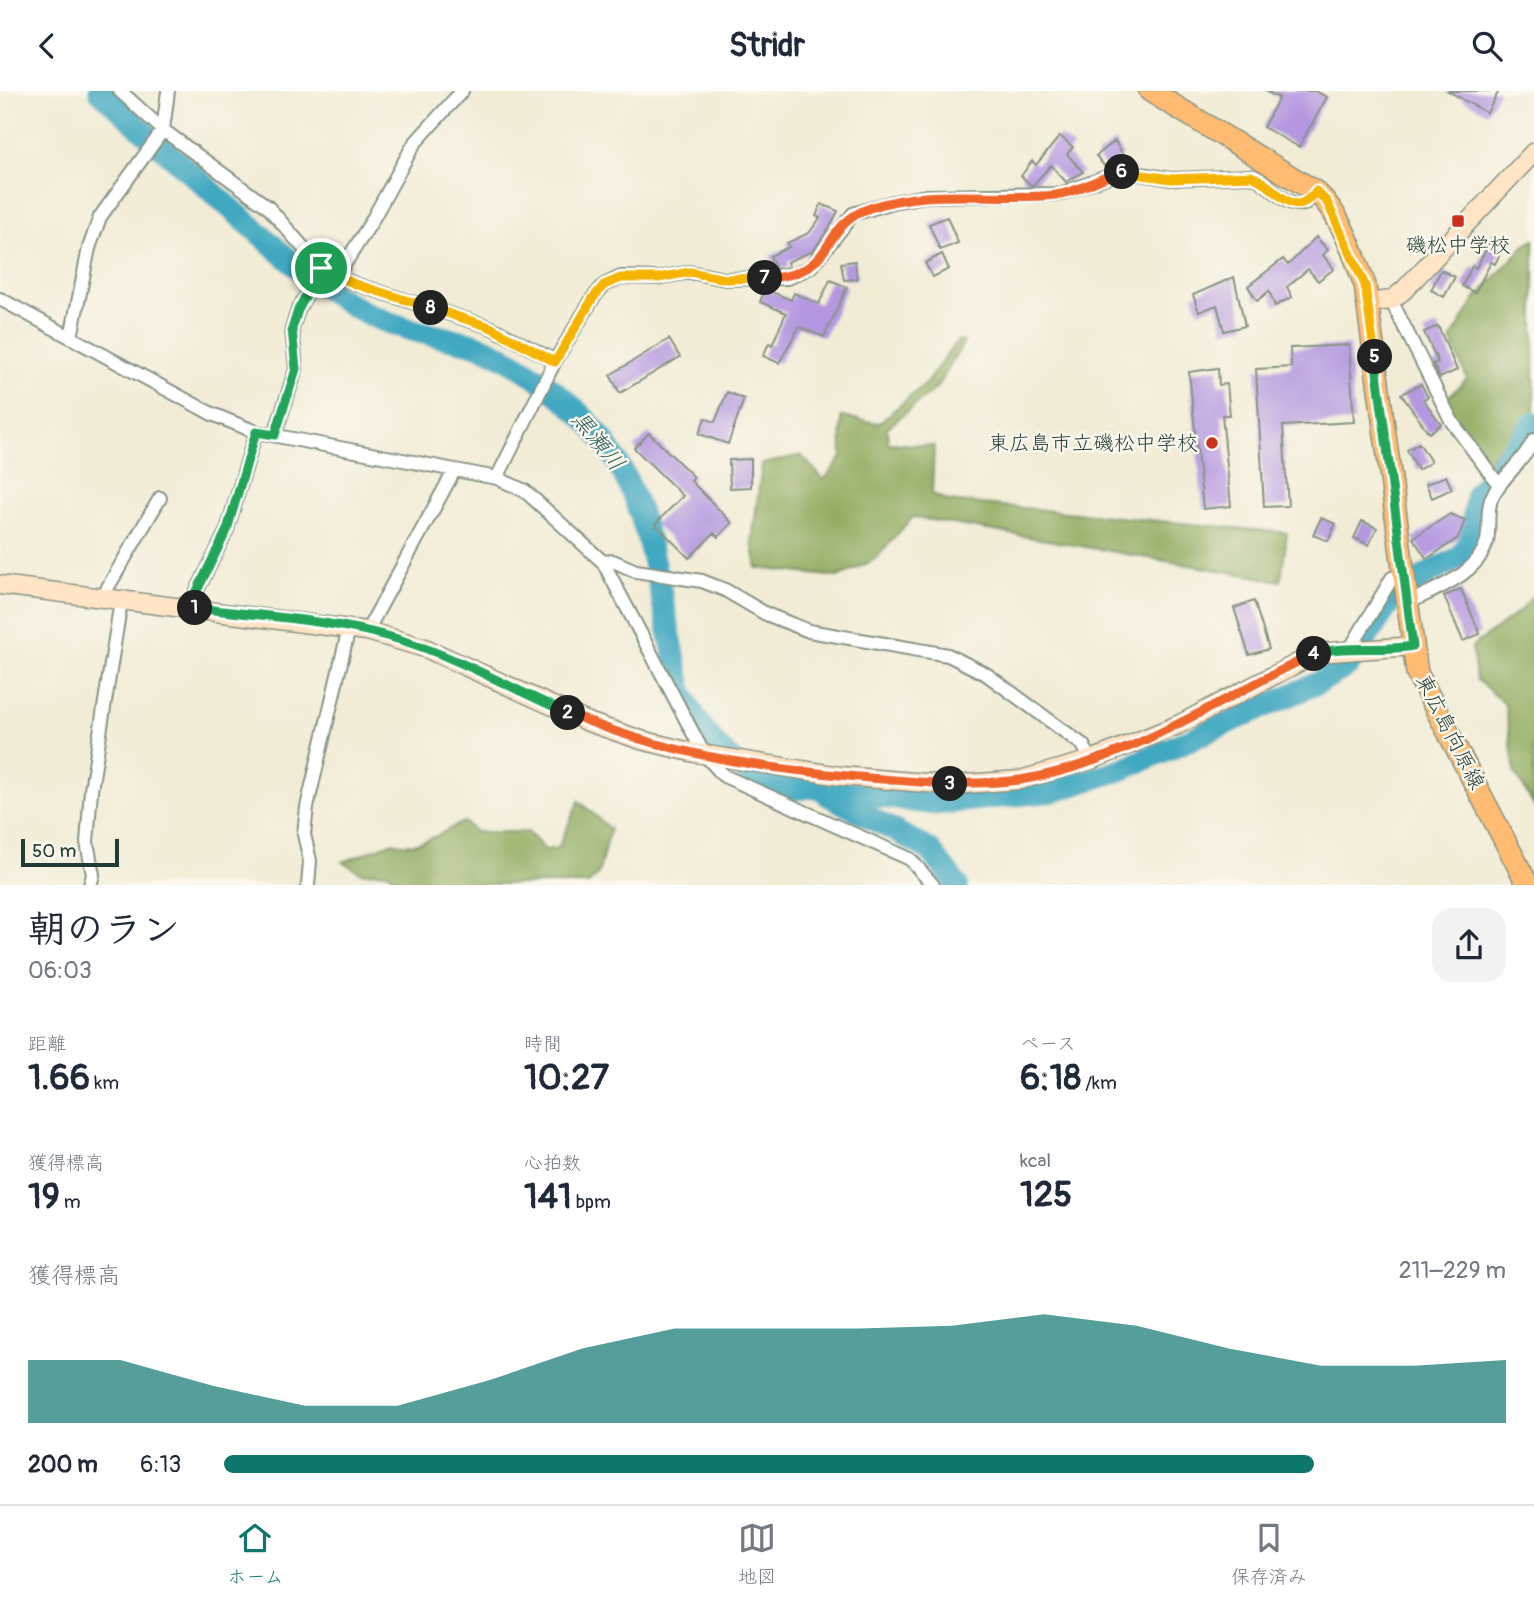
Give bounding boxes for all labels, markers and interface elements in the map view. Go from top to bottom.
text: Stridr [729,26,805,66]
icon: back [28,27,66,65]
icon: search [1468,27,1506,65]
pin: 6 [1104,155,1140,189]
text: 6 [1116,159,1127,183]
marker: 磯松中学校 [1450,213,1466,229]
place label: 磯松中学校 [1406,232,1511,259]
pin [291,238,351,298]
icon: arrive [302,249,340,287]
pin: 7 [748,261,782,295]
text: 7 [759,265,770,289]
pin: 8 [414,291,448,325]
text: 8 [426,295,435,319]
pin: 5 [1358,339,1392,375]
text: 5 [1369,344,1380,368]
water label: 黒瀬川 [565,405,631,477]
place label: 東広島市立磯松中学校 [988,430,1198,457]
marker: 東広島市立磯松中学校 [1204,435,1220,451]
pin: 1 [178,591,212,625]
text: 1 [191,595,198,619]
pin: 4 [1296,637,1332,671]
text: 4 [1308,641,1319,665]
street label: 東広島向原線 [1409,670,1491,794]
pin: 2 [550,695,586,731]
text: 2 [562,700,573,724]
pin: 3 [932,767,968,801]
text: 3 [944,771,955,795]
scale bar [21,835,119,867]
text: 50 m [32,839,76,863]
text: 朝のラン [28,906,180,954]
button: share [1432,908,1506,982]
text: 06:03 [28,956,92,985]
text: 距離 [28,1032,66,1056]
text: 時間 [524,1032,562,1056]
text: ペース [1020,1032,1076,1056]
text: 1.66 [28,1056,90,1100]
text: 10:27 [524,1056,609,1100]
text: 6:18 [1020,1056,1081,1100]
text: km [90,1071,119,1095]
text: /km [1081,1071,1117,1095]
text: kcal [1020,1149,1051,1173]
text: 獲得標高 [28,1151,104,1175]
text: 心拍数 [524,1151,581,1175]
text: 125 [1020,1173,1072,1217]
text: 19 [28,1175,60,1219]
text: 141 [524,1175,572,1219]
text: m [60,1190,81,1214]
text: bpm [572,1190,611,1214]
text: 211–229 m [1399,1256,1506,1285]
text: 獲得標高 [28,1261,120,1290]
text: 200 m [28,1450,98,1479]
text: 6:13 [140,1450,181,1479]
tab: ホーム [227,1519,284,1589]
tab: 地図 [738,1519,776,1589]
tab: 保存済み [1231,1519,1307,1589]

